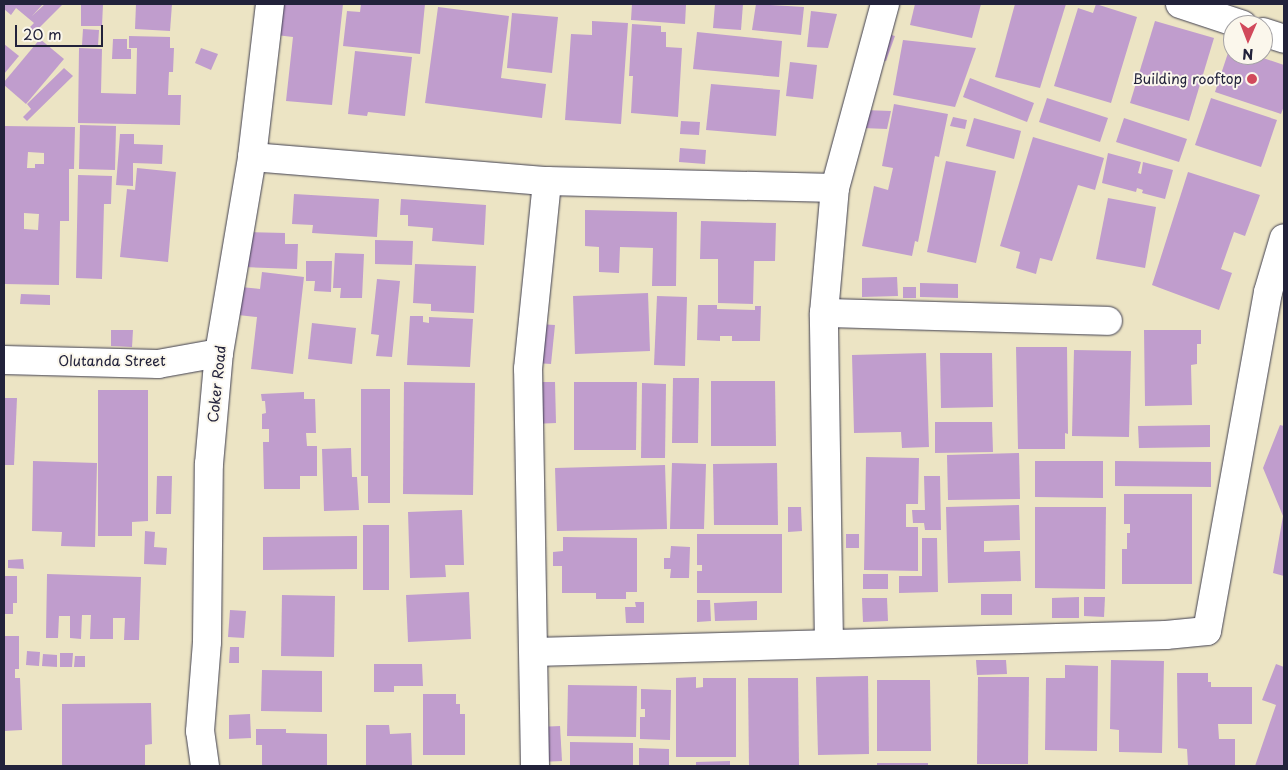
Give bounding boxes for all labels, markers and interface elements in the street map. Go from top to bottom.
scale bar [18,15,105,47]
north arrow [1223,15,1273,65]
text: 20 m [23,22,62,45]
text: N [1242,44,1253,65]
place label: Building rooftop [1133,71,1242,87]
marker: Building rooftop [1246,73,1258,85]
street label: Coker Road [205,344,229,424]
street label: Olutanda Street [58,353,166,369]

